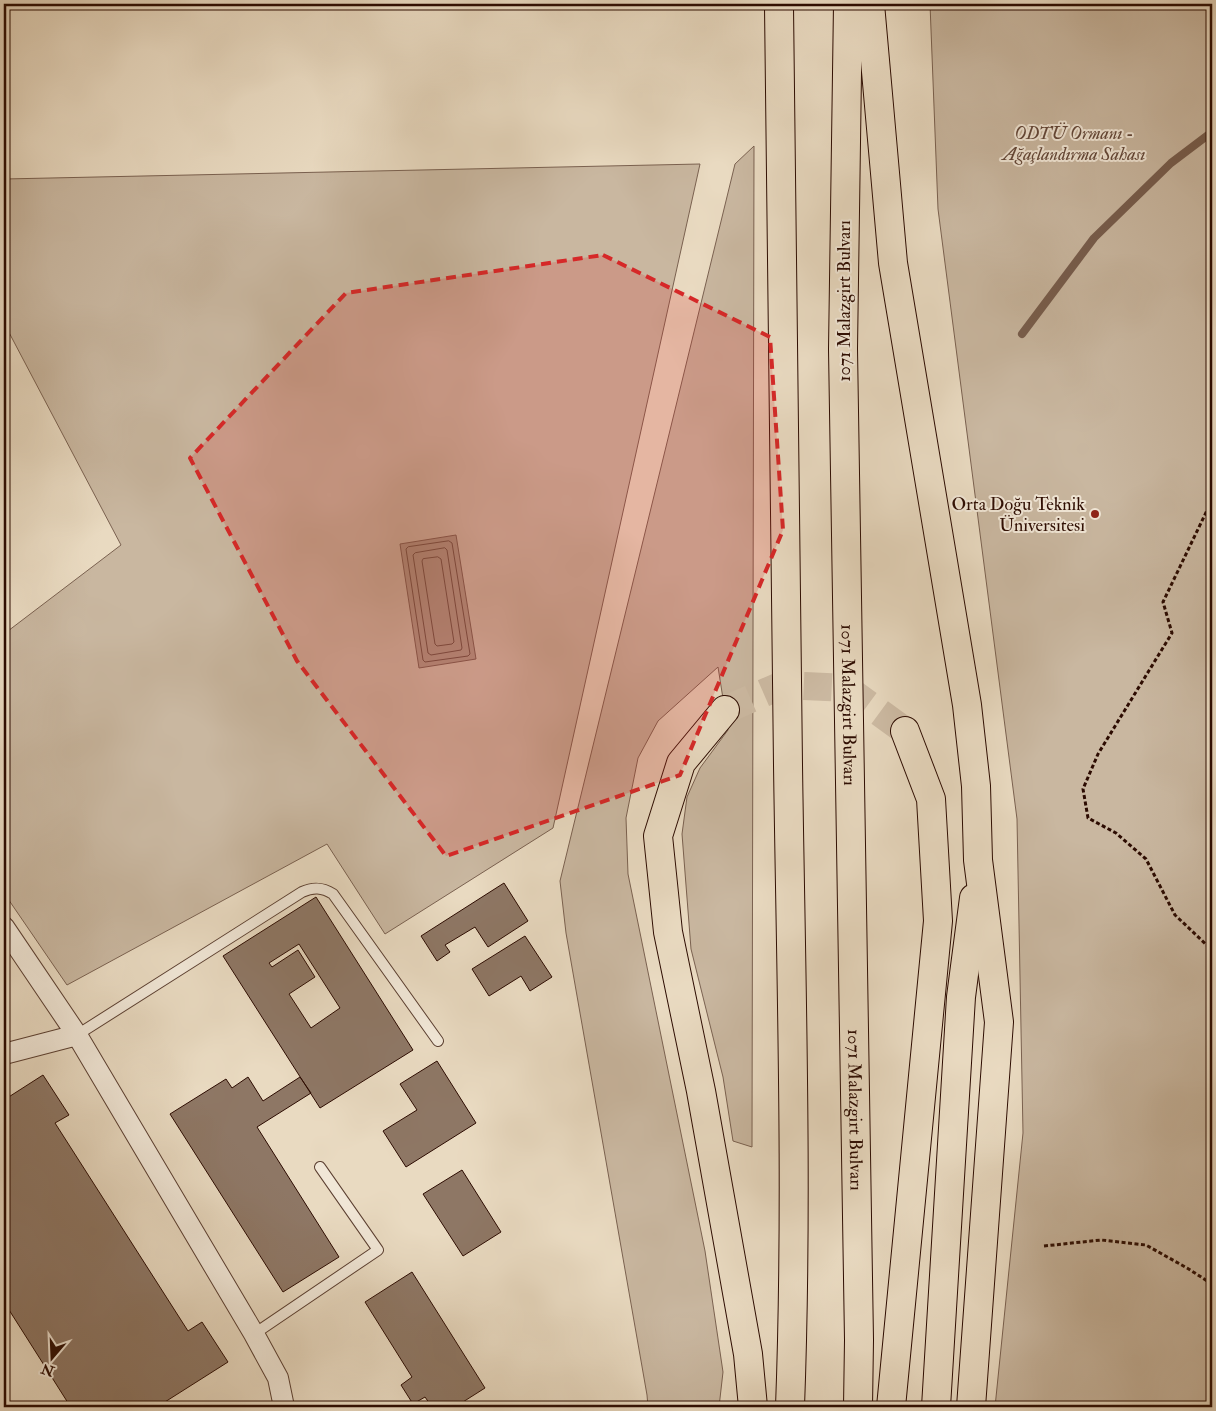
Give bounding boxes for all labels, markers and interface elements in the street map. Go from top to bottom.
park label: ODTÜ Ormanı - Ağaçlandırma Sahası [1001,122,1146,166]
street label: 1071 Malazgirt Bulvarı [833,220,856,382]
place label: Orta Doğu Teknik Üniversitesi [951,493,1085,537]
marker: Orta Doğu Teknik Üniversitesi [1089,508,1101,520]
street label: 1071 Malazgirt Bulvarı [836,624,862,786]
street label: 1071 Malazgirt Bulvarı [842,1029,868,1191]
north arrow [28,1334,78,1384]
text: N [39,1360,58,1380]

